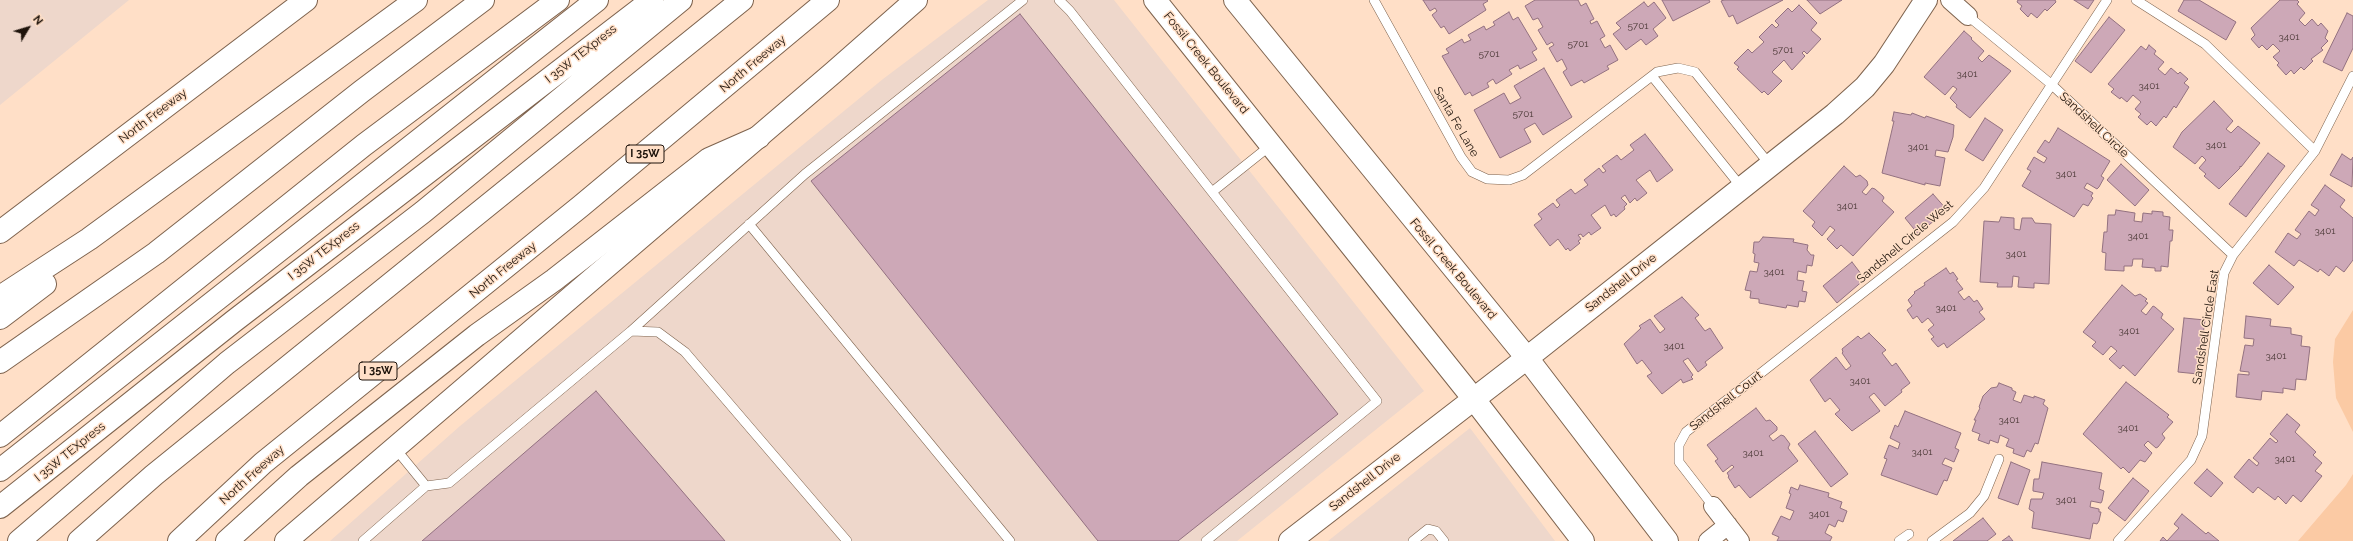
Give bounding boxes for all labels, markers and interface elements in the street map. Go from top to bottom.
north arrow [8,8,48,48]
street label: Fossil Creek Boulevard [1161,9,1251,117]
text: N [30,13,46,28]
house number: 5701 [1627,20,1649,32]
street label: I 35W TEXpress [542,22,620,86]
house number: 3401 [2278,31,2300,43]
street label: North Freeway [717,32,789,96]
house number: 5701 [1567,38,1589,50]
house number: 5701 [1772,44,1794,56]
house number: 5701 [1478,48,1500,60]
house number: 3401 [1956,68,1978,80]
house number: 3401 [2138,80,2160,92]
street label: Santa Fe Lane [1430,84,1482,160]
street label: North Freeway [116,86,190,146]
street label: Sandshell Circle [2056,89,2132,161]
house number: 5701 [1512,108,1534,120]
house number: 3401 [2205,139,2227,151]
house number: 3401 [1907,141,1929,153]
road number: I 35W [626,145,664,163]
house number: 3401 [2055,168,2077,180]
street label: Sandshell Circle West [1854,198,1956,286]
house number: 3401 [1836,200,1858,212]
street label: Fossil Creek Boulevard [1407,216,1499,322]
street label: I 35W TEXpress [285,219,363,283]
house number: 3401 [2314,225,2336,237]
house number: 3401 [2127,230,2149,242]
street label: North Freeway [467,239,539,301]
house number: 3401 [2005,248,2027,260]
street label: Sandshell Drive [1583,251,1659,315]
house number: 3401 [1763,266,1785,278]
street label: Sandshell Circle East [2190,269,2222,385]
house number: 3401 [1935,302,1957,314]
house number: 3401 [2118,325,2140,337]
house number: 3401 [1663,340,1685,352]
house number: 3401 [2265,350,2287,362]
road number: I 35W [359,362,397,380]
street label: Sandshell Court [1687,368,1765,434]
house number: 3401 [1849,375,1871,387]
house number: 3401 [1998,414,2020,426]
street label: I 35W TEXpress [32,419,108,485]
house number: 3401 [2117,422,2139,434]
street label: North Freeway [217,442,287,508]
house number: 3401 [1911,446,1933,458]
house number: 3401 [1742,447,1764,459]
street label: Sandshell Drive [1327,450,1403,514]
house number: 3401 [2274,453,2296,465]
house number: 3401 [2055,494,2077,506]
house number: 3401 [1808,508,1830,520]

